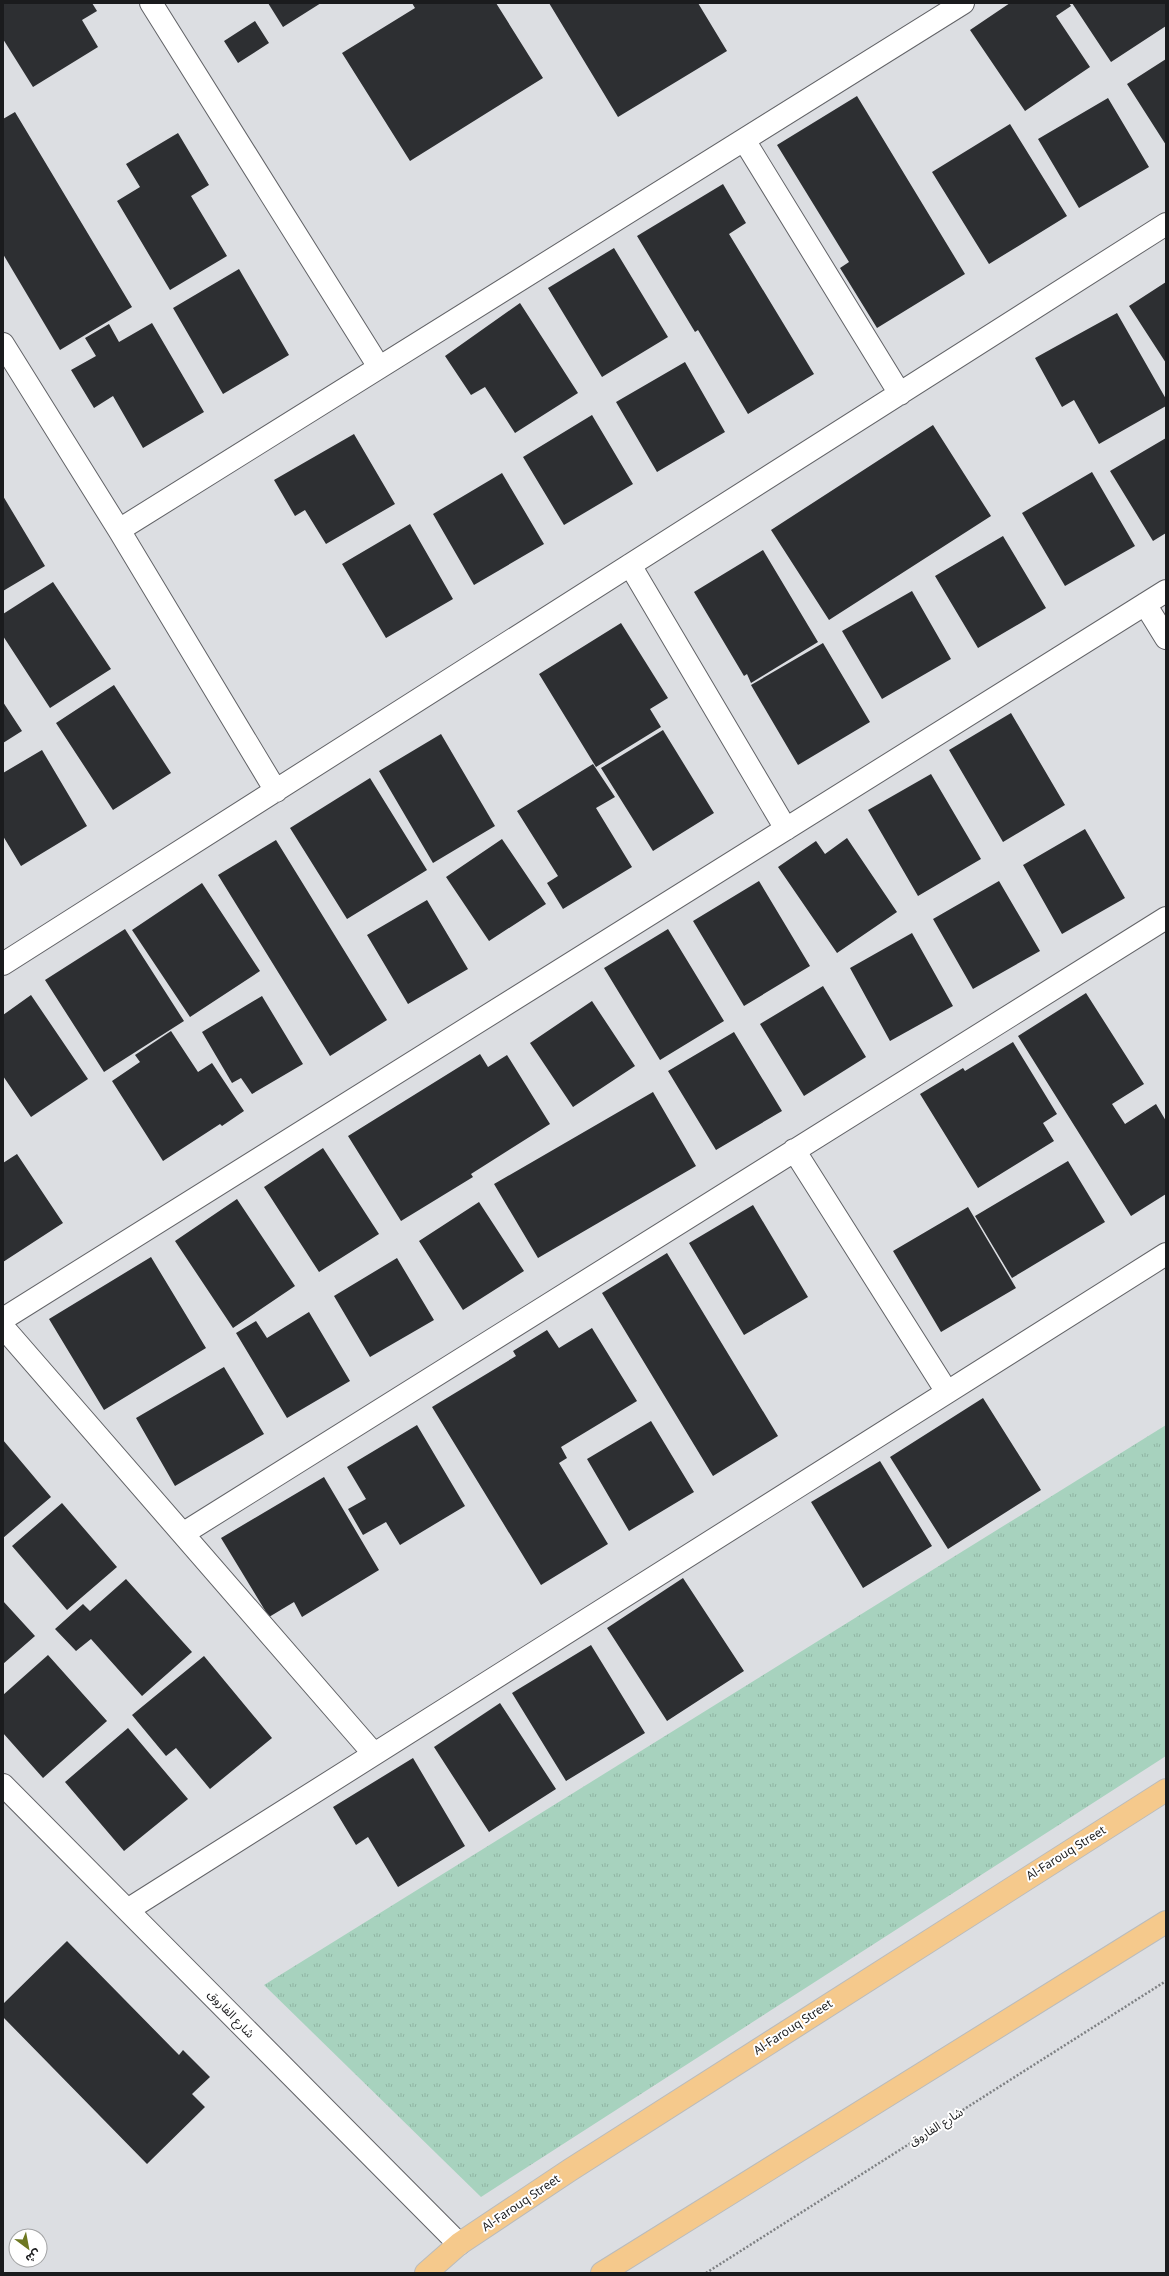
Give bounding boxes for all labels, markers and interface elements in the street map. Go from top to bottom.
street label: Al-Farouq Street [1021,1818,1112,1888]
street label: شارع الفاروق [200,1984,261,2045]
street label: Al-Farouq Street [748,1992,839,2063]
street label: شارع الفاروق [904,2101,969,2154]
street label: Al-Farouq Street [477,2167,567,2239]
north arrow [8,2228,48,2268]
text: ش [21,2242,46,2270]

